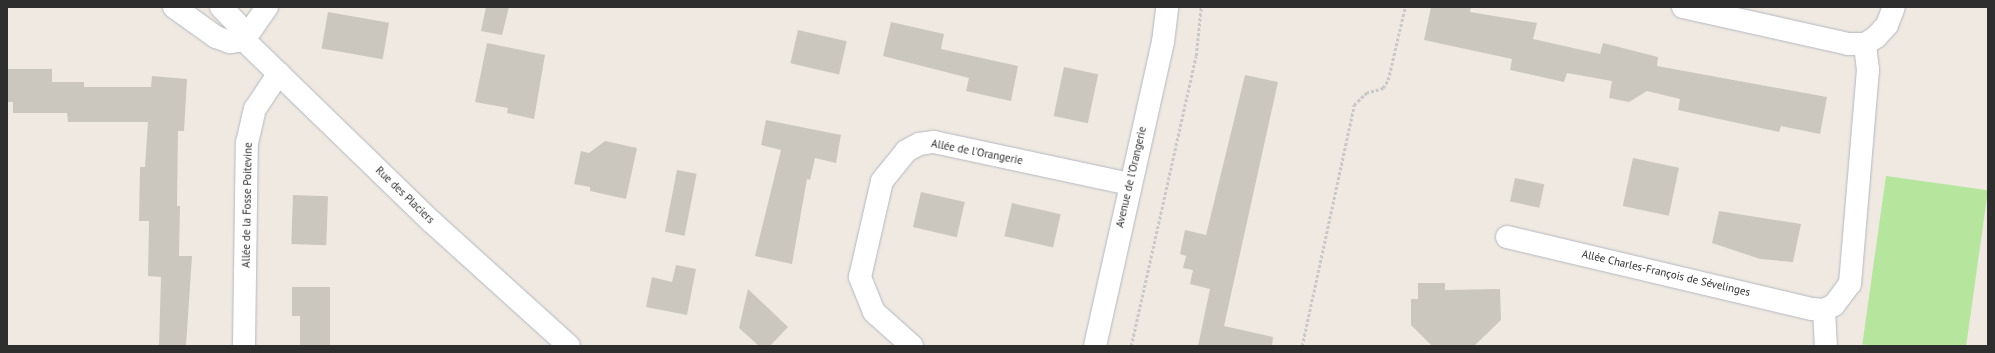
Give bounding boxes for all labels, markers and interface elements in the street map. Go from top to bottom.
street label: Avenue de l'Orangerie [1113,125,1149,229]
street label: Allée de l'Orangerie [930,137,1024,167]
street label: Allée de la Fosse Poitevine [239,142,255,268]
street label: Rue des Placiers [373,164,437,226]
street label: Allée Charles-François de Sévelinges [1580,247,1752,299]

